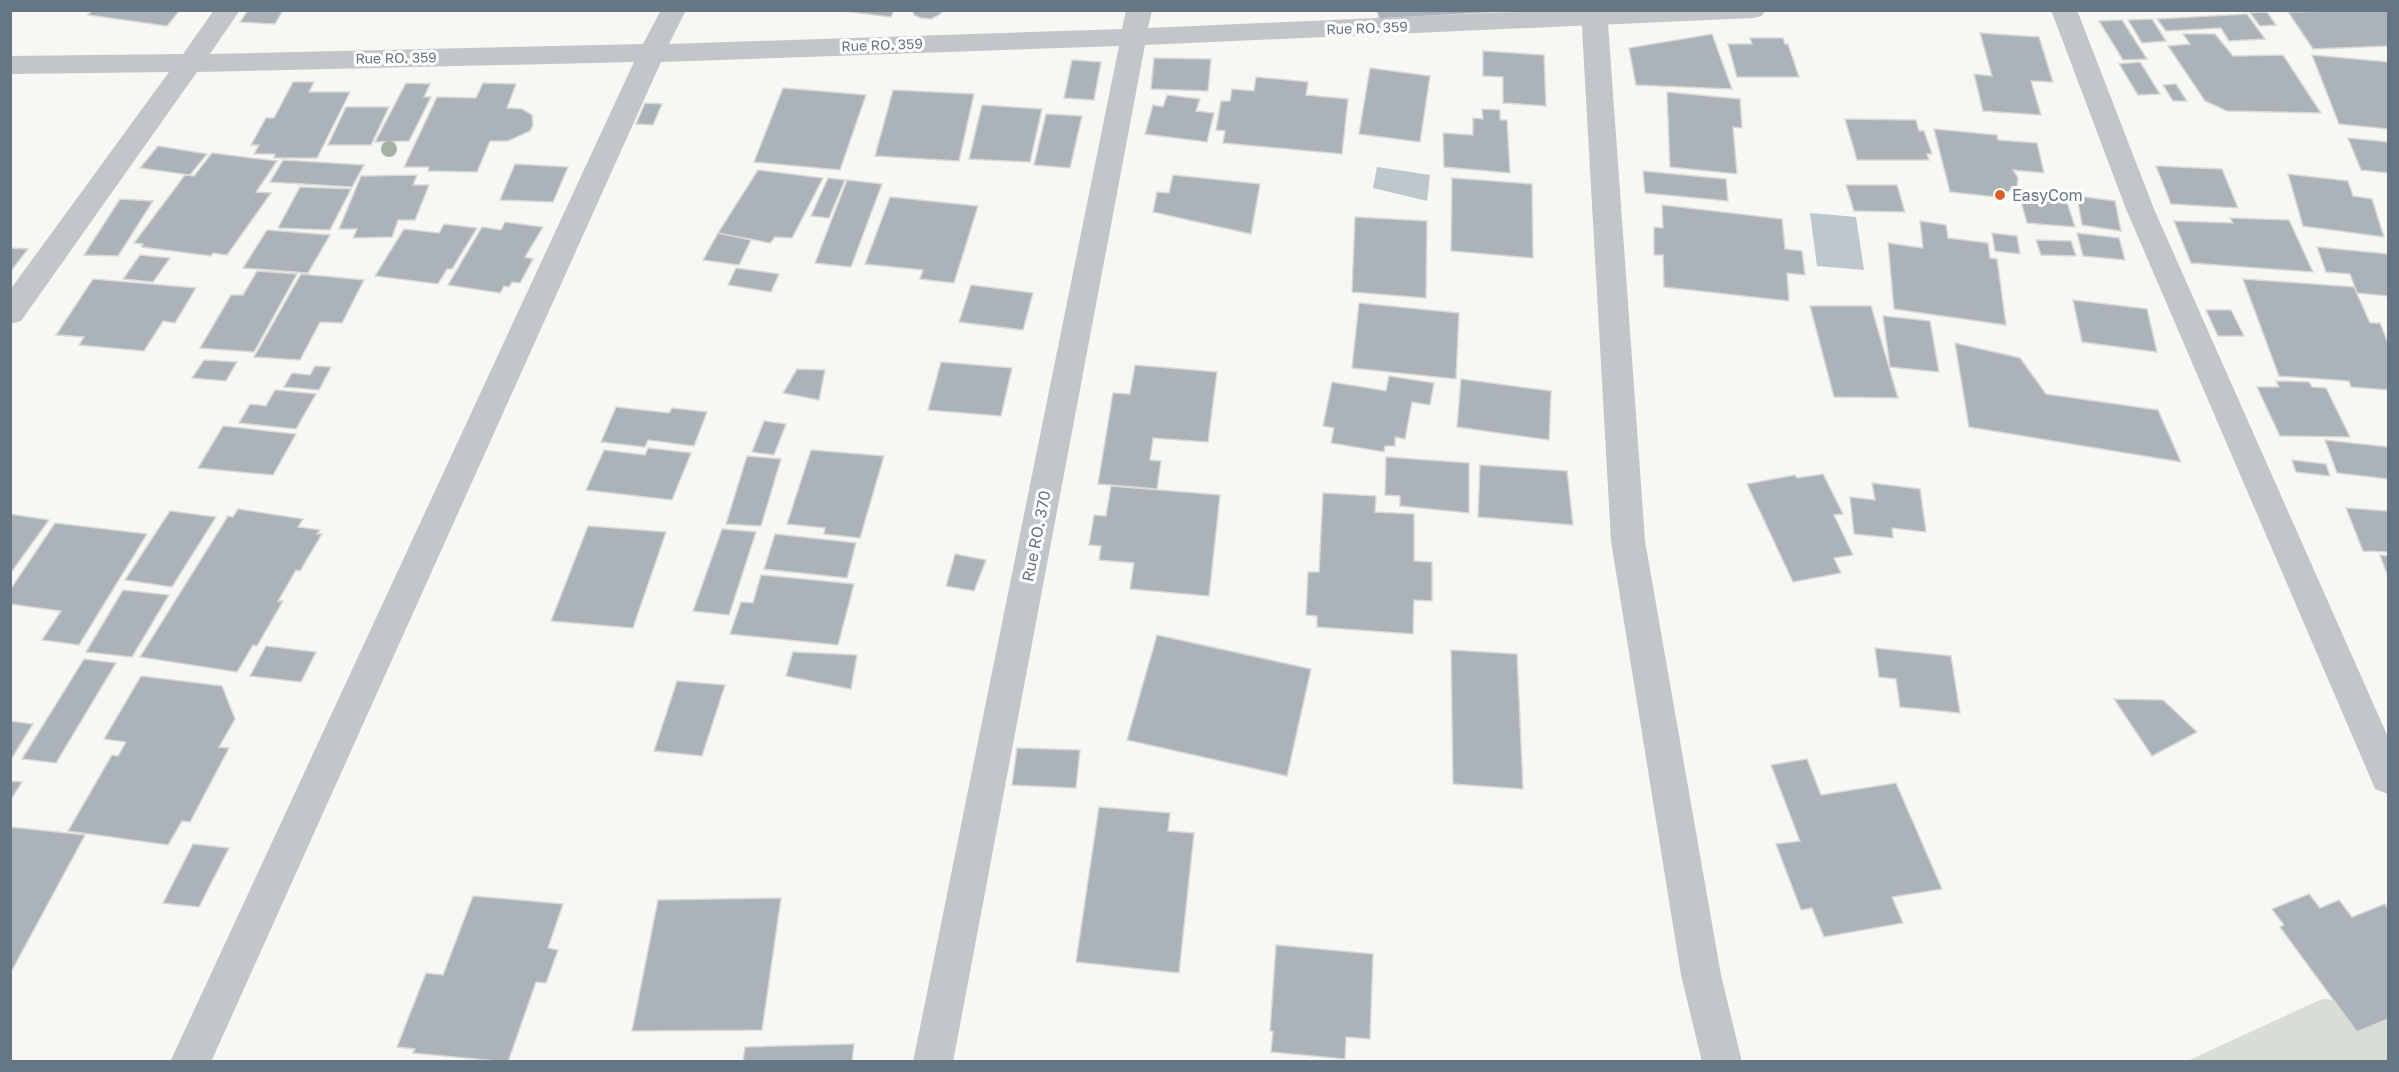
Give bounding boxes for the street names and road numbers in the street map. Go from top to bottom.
street label: Rue RO. 359 [1326,18,1408,37]
street label: Rue RO. 359 [841,35,923,54]
street label: Rue RO. 359 [355,48,437,67]
street label: Rue RO. 370 [1017,489,1055,583]

